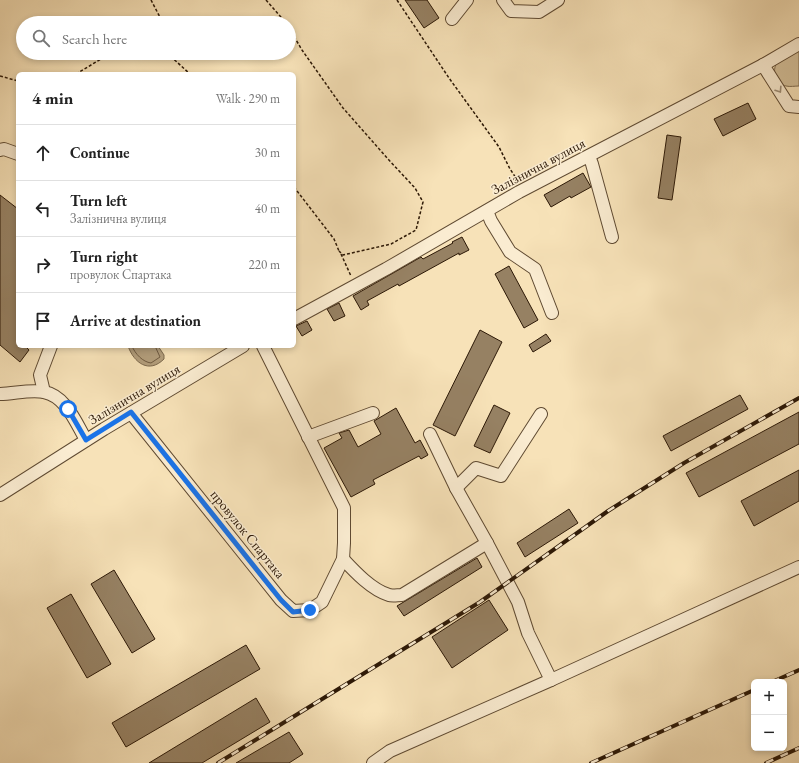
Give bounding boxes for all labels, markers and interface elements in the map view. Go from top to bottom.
search box [16,16,296,60]
icon: search [30,27,52,49]
text: Search here [62,29,127,48]
one-way arrow [774,86,781,93]
text: 4 min [32,87,73,109]
text: Walk · 290 m [216,90,280,107]
street label: Залізнична вулиця [488,134,588,198]
icon: ahead [32,142,54,164]
text: Continue [70,143,130,162]
text: 30 m [255,144,280,161]
text: Turn left [70,191,127,210]
icon: left [32,198,54,220]
text: 40 m [255,200,280,217]
text: Залізнична вулиця [70,210,167,227]
text: Turn right [70,247,138,266]
icon: right [32,254,54,276]
text: 220 m [249,256,280,273]
text: провулок Спартака [70,266,171,283]
icon: arrive [32,310,54,332]
text: Arrive at destination [70,311,201,330]
street label: Залізнична вулиця [85,360,183,428]
route start [59,400,77,418]
street label: провулок Спартака [207,486,290,582]
route end [301,601,319,619]
map controls [751,679,787,751]
button: + [751,679,787,715]
button: − [751,715,787,751]

